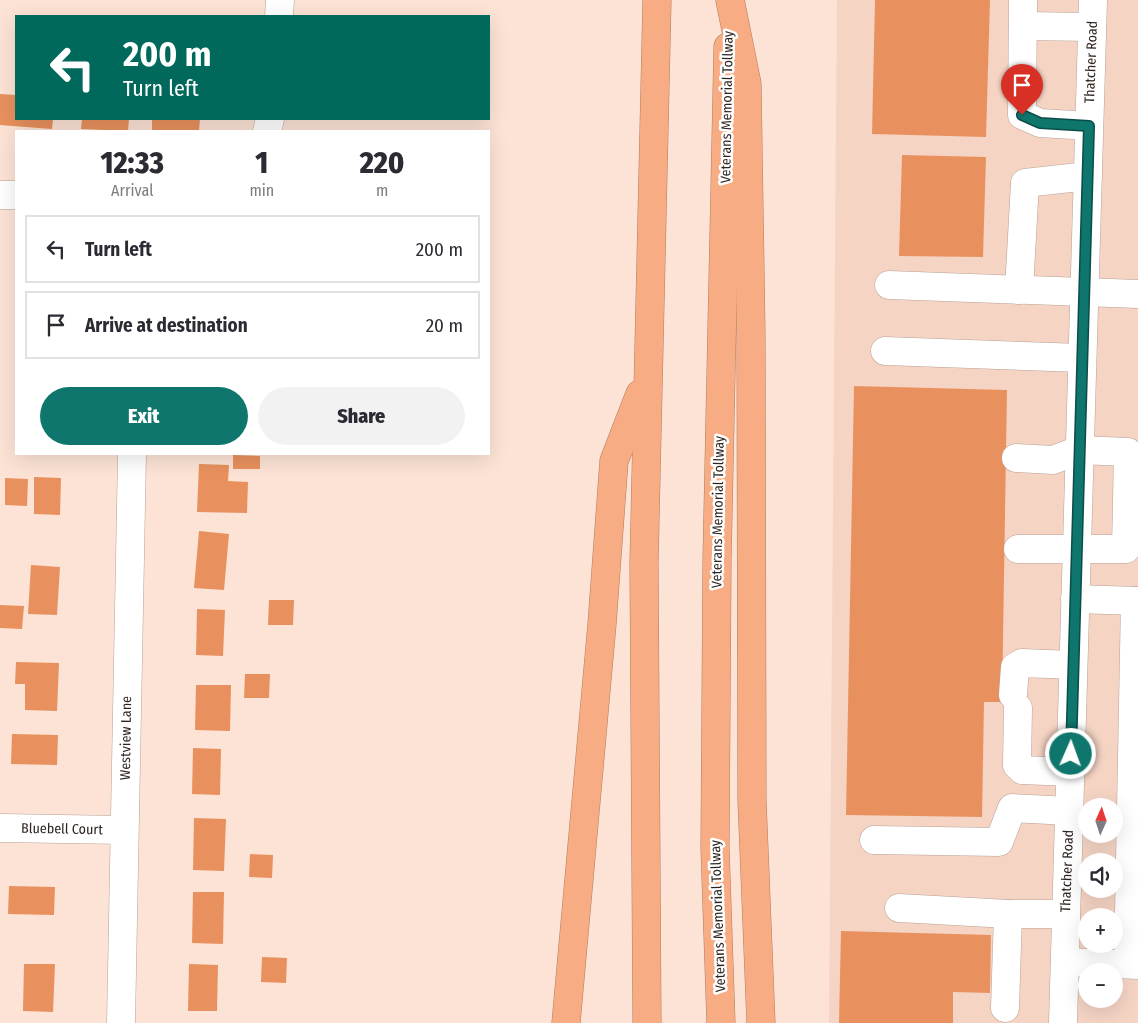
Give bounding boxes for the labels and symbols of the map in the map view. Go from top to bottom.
street label: Thatcher Road [1081,20,1101,104]
street label: Veterans Memorial Tollway [717,30,737,183]
pin [1001,64,1043,115]
street label: Veterans Memorial Tollway [708,435,728,588]
street label: Westview Lane [117,696,135,780]
position arrow [1044,727,1096,779]
north arrow [1078,798,1122,842]
street label: Bluebell Court [21,820,103,838]
street label: Thatcher Road [1057,829,1077,913]
street label: Veterans Memorial Tollway [707,839,729,992]

